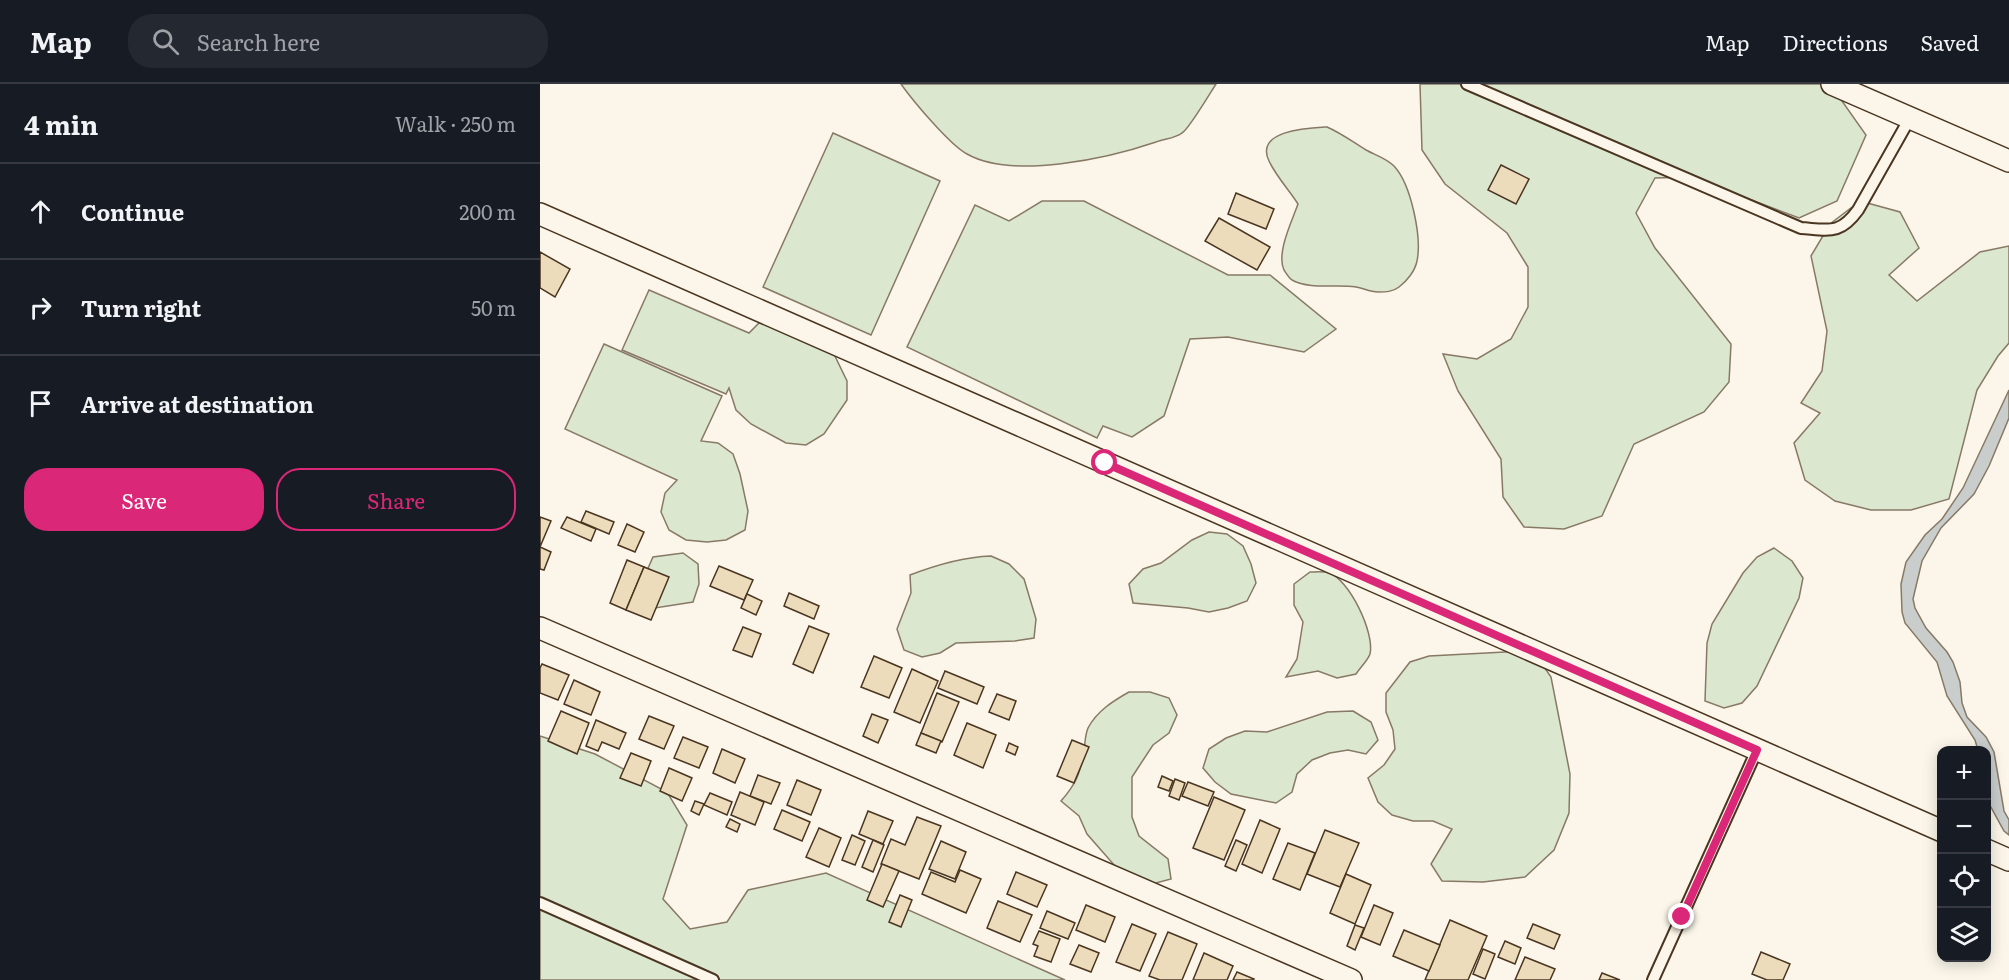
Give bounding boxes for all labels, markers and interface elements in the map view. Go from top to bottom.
search box [128,14,548,68]
text: Map [30,20,92,62]
icon: search [149,25,182,58]
text: Search here [197,25,320,58]
text: Map [1705,26,1750,57]
text: Directions [1783,26,1888,57]
text: Saved [1921,26,1979,57]
text: 4 min [24,104,98,143]
text: Walk · 250 m [395,108,516,138]
icon: ahead [24,195,57,228]
text: Continue [81,195,184,228]
text: 200 m [459,196,516,226]
icon: right [24,291,57,324]
text: Turn right [81,291,201,324]
text: 50 m [471,292,516,322]
icon: arrive [24,387,57,420]
text: Arrive at destination [81,387,314,420]
route start [1091,449,1117,475]
button: Save [24,468,264,531]
button: Share [276,468,516,531]
map controls [1937,746,1991,962]
button: + [1937,746,1991,800]
button: − [1937,800,1991,854]
button: locate [1937,854,1991,908]
route end [1668,903,1694,929]
button: layers [1937,908,1991,962]

